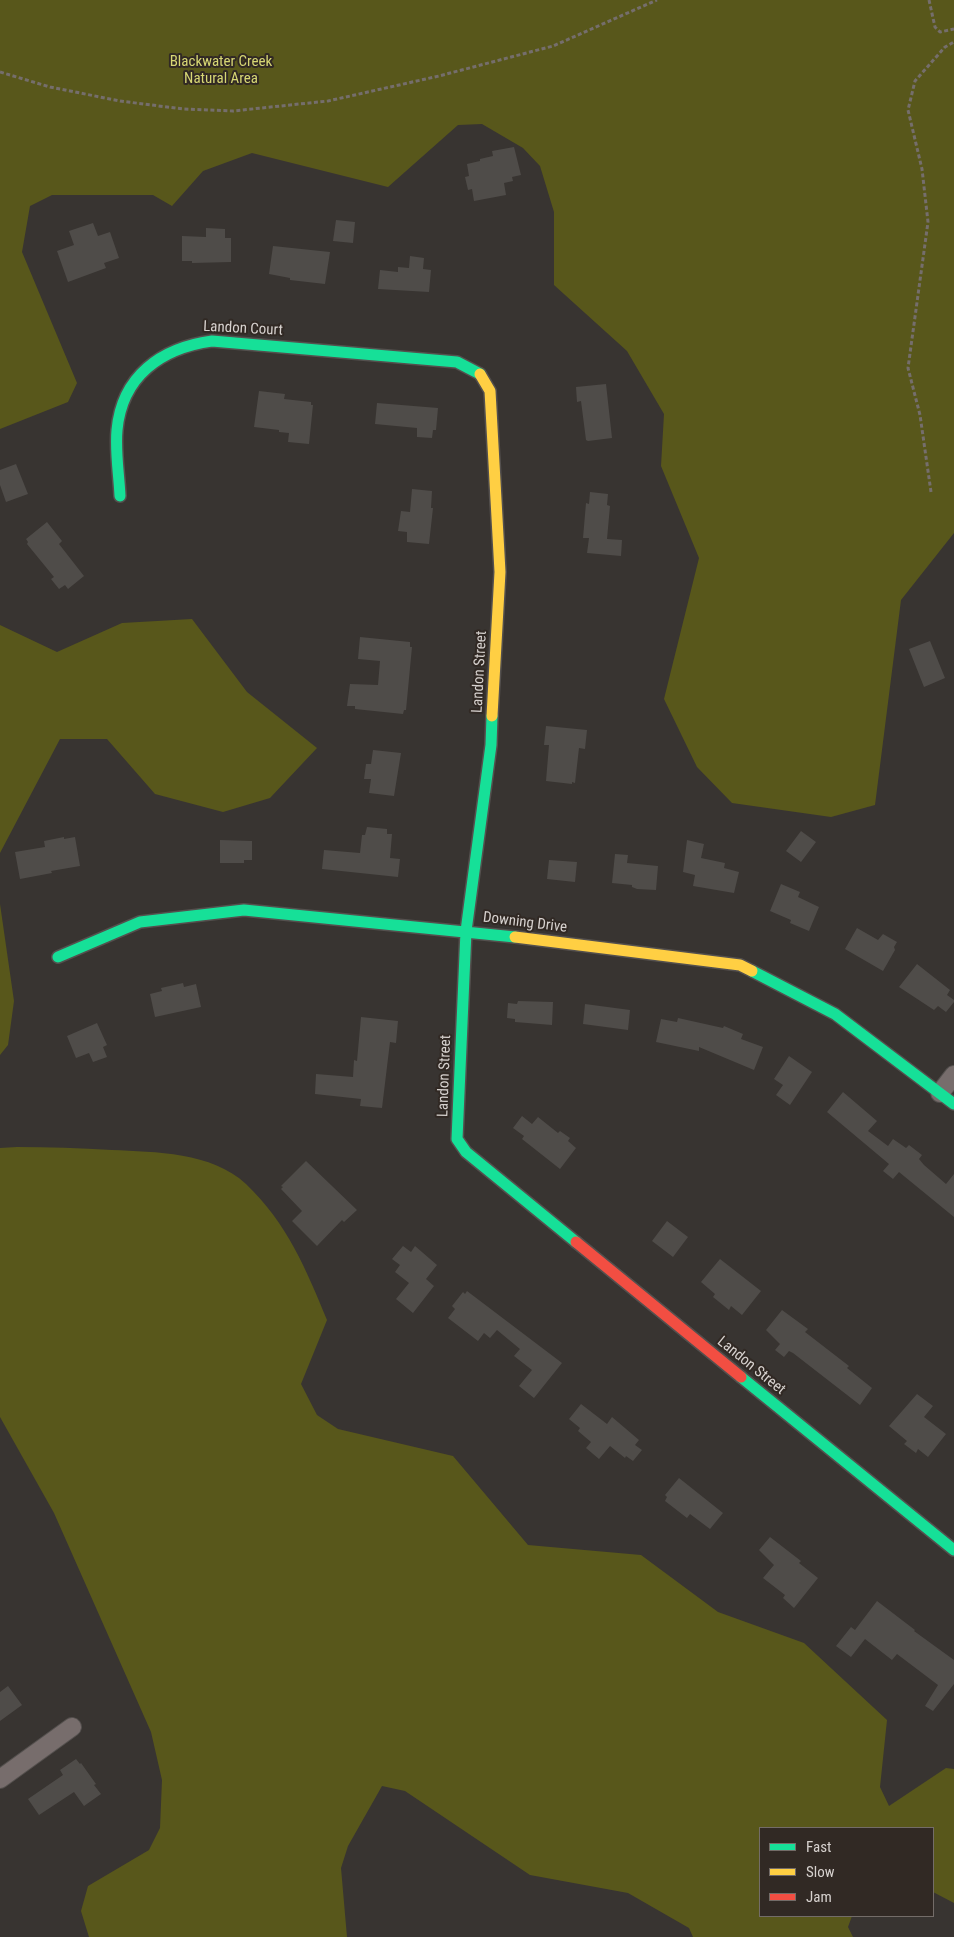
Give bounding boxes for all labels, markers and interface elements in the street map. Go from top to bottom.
park label: Blackwater Creek Natural Area [170,53,272,88]
street label: Landon Court [203,318,283,340]
street label: Landon Street [469,630,491,714]
street label: Downing Drive [482,909,568,937]
street label: Landon Street [435,1035,455,1117]
street label: Landon Street [713,1333,789,1399]
legend [759,1827,934,1917]
text: Fast [806,1838,831,1856]
text: Slow [806,1863,835,1881]
text: Jam [806,1888,832,1906]

